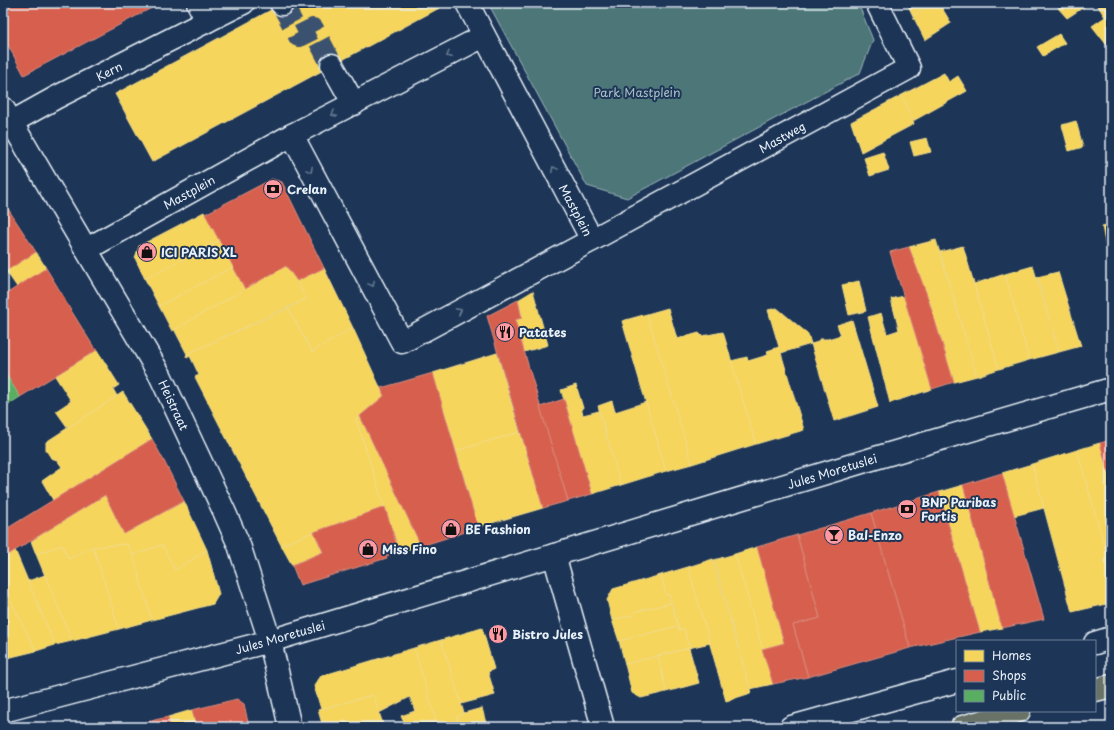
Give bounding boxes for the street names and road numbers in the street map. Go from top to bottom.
street label: Kern [93,57,125,85]
street label: Mastweg [755,117,809,157]
street label: Mastplein [160,170,218,214]
street label: Mastplein [555,181,597,239]
street label: Heistraat [154,377,194,433]
street label: Jules Moretuslei [785,449,879,493]
street label: Jules Moretuslei [233,616,327,658]

